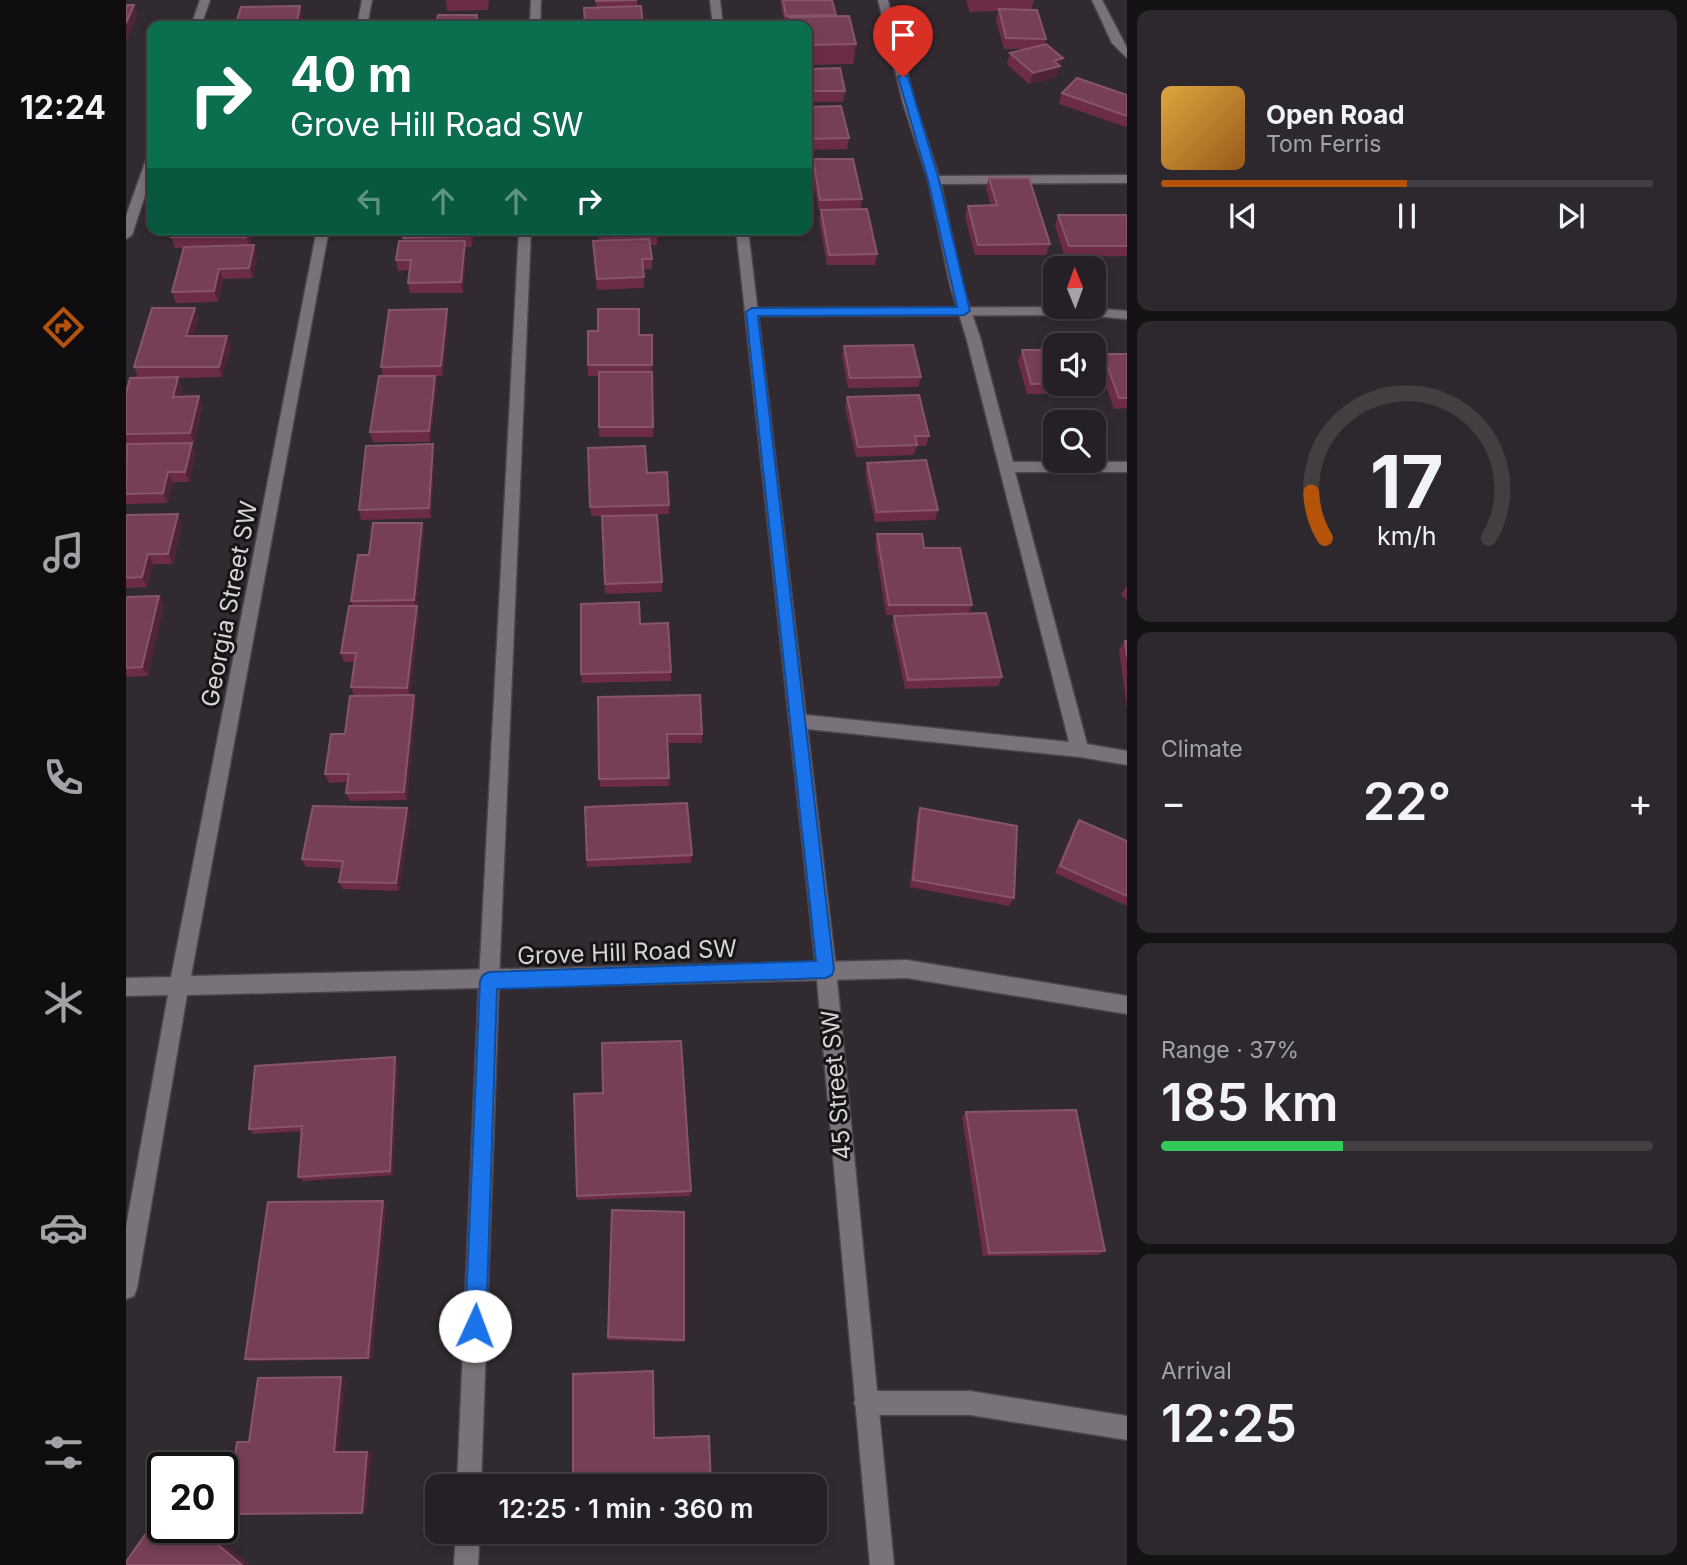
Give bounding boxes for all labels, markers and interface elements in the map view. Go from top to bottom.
pin [873,5,933,77]
icon: arrive [884,16,922,54]
text: 40 m [290,45,413,104]
icon: right [175,49,266,140]
text: 12:24 [20,88,106,127]
text: Open Road [1266,99,1405,130]
text: Grove Hill Road SW [290,105,583,144]
text: Tom Ferris [1266,130,1381,158]
icon: left [351,182,389,220]
icon: ahead [424,182,462,220]
icon: ahead [497,182,535,220]
icon: right [570,182,608,220]
icon: previous [1224,197,1262,235]
icon: pause [1388,197,1426,235]
icon: next [1552,197,1590,235]
north arrow [1043,256,1106,318]
map controls [1043,256,1106,473]
icon: directions [39,303,88,352]
button: sound [1043,333,1106,396]
button: search [1043,410,1106,473]
text: 17 [1370,437,1444,526]
street label: Georgia Street SW [195,498,263,709]
text: km/h [1377,520,1437,550]
icon: music [39,528,88,577]
text: Climate [1161,735,1243,763]
icon: phone [39,753,88,802]
text: 22° [1363,770,1451,833]
text: − [1161,779,1186,825]
text: + [1628,779,1653,825]
street label: Grove Hill Road SW [517,934,738,970]
icon: climate [39,978,88,1027]
street label: 45 Street SW [815,1008,857,1161]
text: Range · 37% [1161,1036,1299,1064]
text: 185 km [1161,1071,1339,1134]
icon: car [39,1203,88,1252]
position arrow [438,1289,512,1363]
text: Arrival [1161,1357,1232,1385]
text: 12:25 [1161,1392,1297,1455]
icon: filters [39,1428,88,1477]
speed limit sign: 20 [147,1452,238,1543]
text: 12:25 · 1 min · 360 m [499,1493,753,1524]

